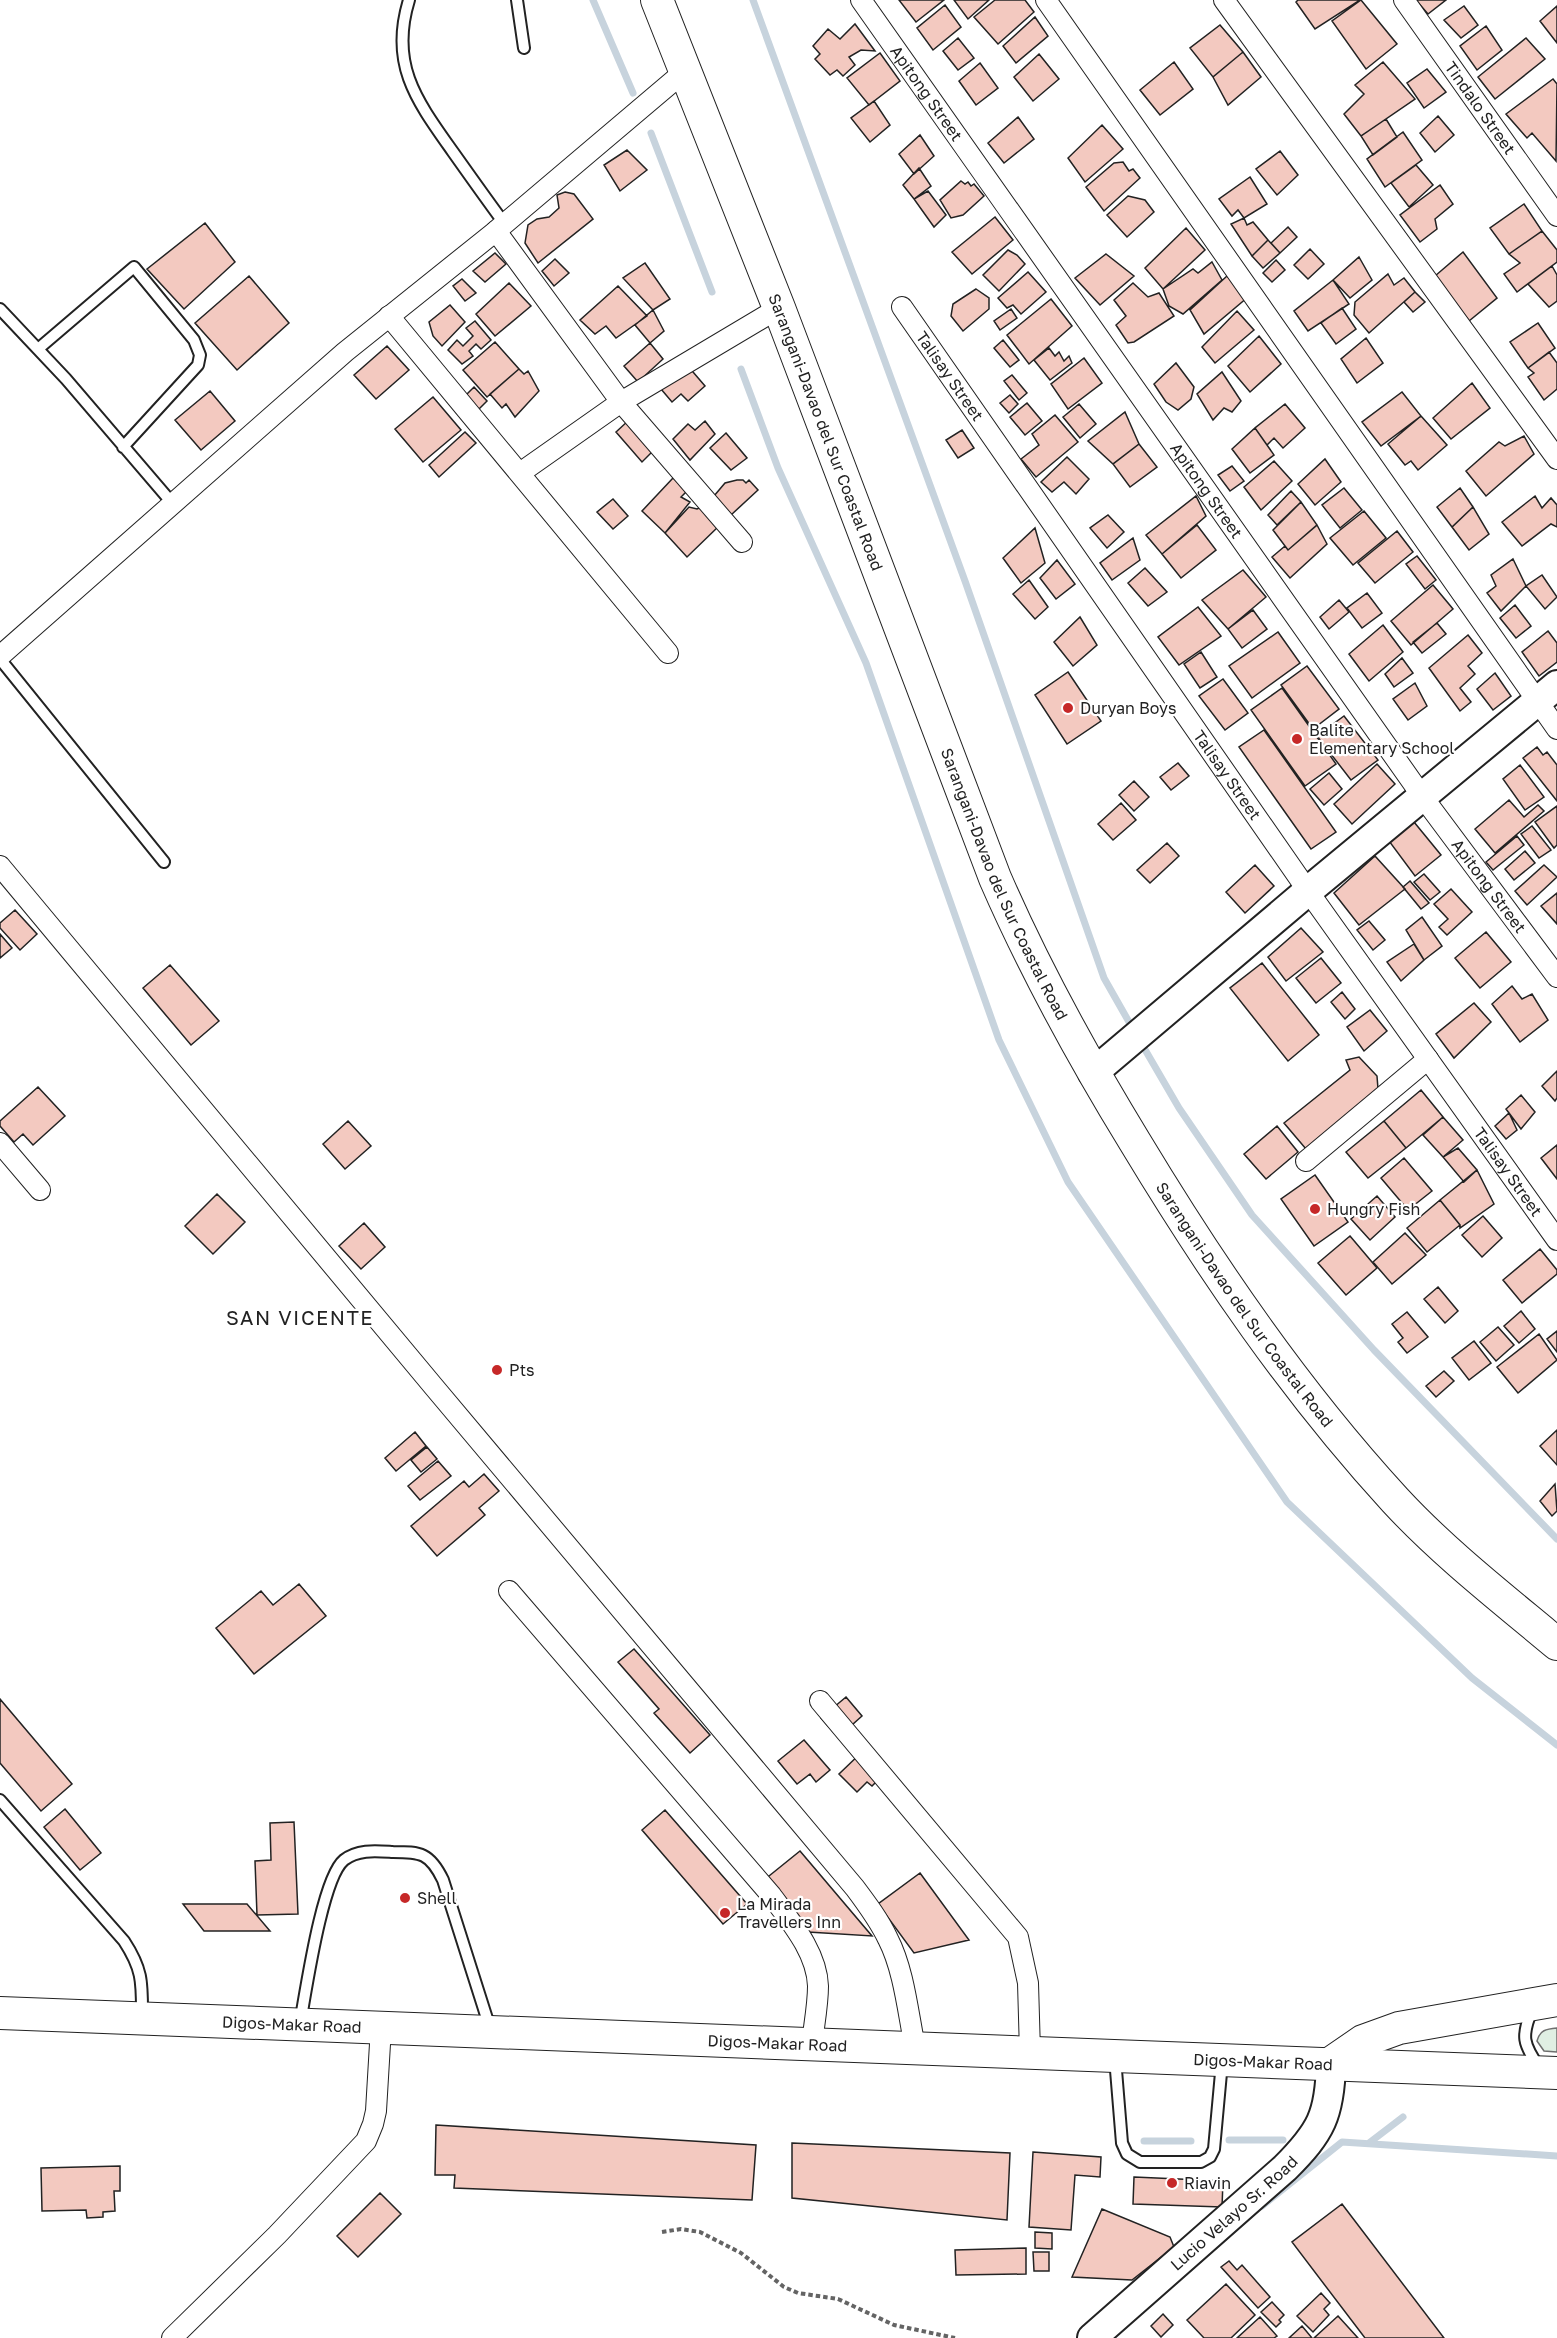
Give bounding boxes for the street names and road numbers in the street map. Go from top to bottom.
street label: Apitong Street [886,42,967,145]
street label: Tindalo Street [1441,57,1520,158]
street label: Sarangani-Davao del Sur Coastal Road [764,291,888,573]
street label: Talisay Street [912,327,988,425]
street label: Apitong Street [1166,439,1247,542]
street label: Talisay Street [1189,726,1265,824]
street label: Sarangani-Davao del Sur Coastal Road [937,745,1073,1023]
street label: Apitong Street [1448,835,1531,937]
street label: Talisay Street [1470,1123,1547,1220]
street label: Sarangani-Davao del Sur Coastal Road [1152,1178,1338,1431]
street label: Digos-Makar Road [222,2012,362,2037]
street label: Digos-Makar Road [707,2030,848,2056]
street label: Digos-Makar Road [1193,2049,1333,2074]
street label: Lucio Velayo Sr. Road [1166,2151,1302,2274]

